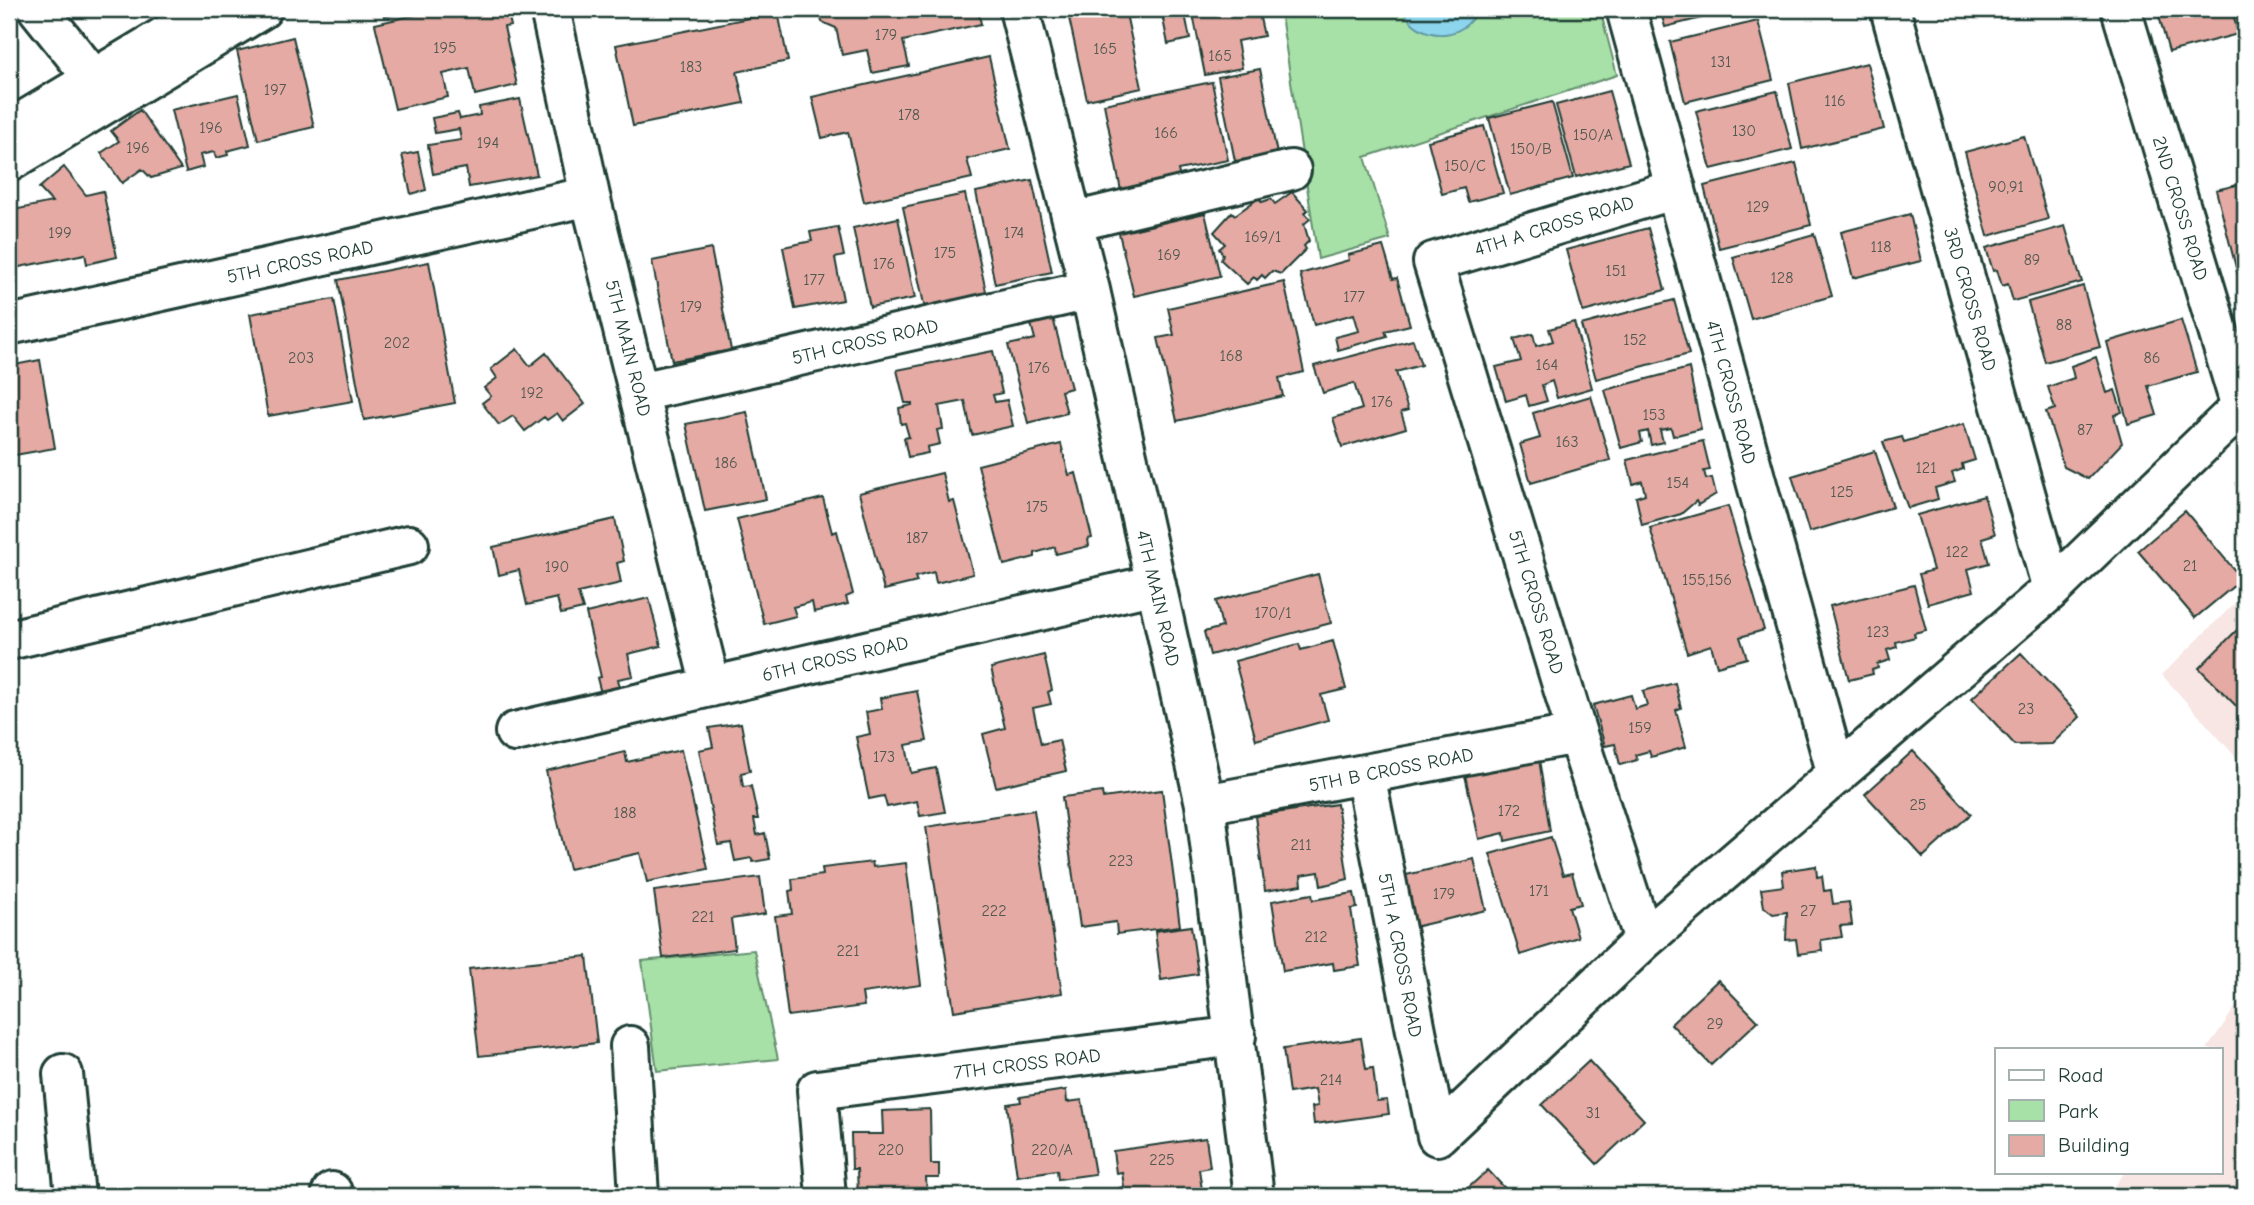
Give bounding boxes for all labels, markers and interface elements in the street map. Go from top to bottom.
house number: 179 [875,26,897,44]
house number: 195 [433,39,457,57]
house number: 165 [1093,40,1117,58]
house number: 165 [1208,47,1232,65]
house number: 131 [1711,53,1731,71]
house number: 183 [680,58,702,76]
house number: 197 [264,81,287,99]
house number: 116 [1824,92,1846,110]
house number: 178 [898,106,920,124]
house number: 196 [199,119,223,137]
house number: 130 [1732,122,1756,140]
house number: 166 [1154,124,1178,142]
house number: 150/A [1573,126,1613,144]
street label: 2ND CROSS ROAD [2148,133,2212,283]
house number: 194 [477,134,499,152]
house number: 196 [126,139,150,157]
house number: 150/B [1510,140,1552,158]
house number: 150/C [1444,157,1486,175]
house number: 90,91 [1988,178,2024,196]
street label: 4TH A CROSS ROAD [1472,191,1637,261]
house number: 129 [1746,198,1770,216]
house number: 199 [48,224,72,242]
house number: 174 [1004,224,1024,242]
street label: 3RD CROSS ROAD [1939,225,2001,374]
house number: 169/1 [1245,228,1281,246]
street label: 5TH CROSS ROAD [225,236,376,288]
house number: 118 [1871,238,1891,256]
house number: 175 [934,244,956,262]
house number: 169 [1157,246,1181,264]
house number: 89 [2024,251,2040,269]
house number: 176 [873,255,895,273]
house number: 151 [1605,262,1627,280]
house number: 128 [1771,269,1793,287]
house number: 177 [803,271,825,289]
street label: 5TH MAIN ROAD [600,278,656,419]
house number: 177 [1343,288,1365,306]
house number: 179 [680,298,702,316]
street label: 5TH CROSS ROAD [790,314,941,369]
house number: 88 [2056,316,2072,334]
street label: 4TH CROSS ROAD [1701,318,1761,467]
house number: 152 [1623,331,1647,349]
house number: 202 [384,334,410,352]
house number: 168 [1219,347,1243,365]
house number: 203 [288,349,314,367]
house number: 86 [2144,349,2160,367]
house number: 164 [1536,356,1558,374]
house number: 176 [1028,359,1050,377]
house number: 192 [520,384,544,402]
house number: 176 [1371,393,1393,411]
house number: 153 [1642,406,1666,424]
house number: 87 [2077,421,2093,439]
house number: 163 [1555,433,1579,451]
house number: 186 [714,454,738,472]
house number: 121 [1915,459,1937,477]
house number: 154 [1667,474,1689,492]
house number: 125 [1830,483,1854,501]
house number: 175 [1026,498,1048,516]
street label: 4TH MAIN ROAD [1132,528,1184,668]
street label: 5TH CROSS ROAD [1504,528,1568,677]
house number: 187 [906,529,928,547]
house number: 122 [1945,543,1969,561]
house number: 21 [2183,557,2197,575]
house number: 190 [545,558,569,576]
house number: 155,156 [1682,571,1732,589]
house number: 170/1 [1255,604,1291,622]
house number: 123 [1867,623,1889,641]
street label: 6TH CROSS ROAD [760,631,911,686]
house number: 23 [2018,700,2034,718]
house number: 159 [1628,719,1652,737]
street label: 5TH B CROSS ROAD [1307,743,1476,797]
house number: 173 [873,748,895,766]
house number: 25 [1909,796,1927,814]
house number: 172 [1498,802,1520,820]
house number: 188 [614,804,636,822]
house number: 211 [1290,836,1312,854]
house number: 223 [1109,852,1133,870]
street label: 5TH A CROSS ROAD [1373,871,1427,1039]
house number: 171 [1529,882,1549,900]
house number: 179 [1433,885,1455,903]
house number: 222 [981,902,1007,920]
house number: 27 [1800,902,1816,920]
house number: 221 [691,908,715,926]
house number: 212 [1304,928,1328,946]
house number: 221 [836,942,860,960]
house number: 29 [1707,1015,1723,1033]
street label: 7TH CROSS ROAD [952,1044,1102,1084]
legend [1995,1048,2222,1174]
text: Road [2058,1063,2103,1087]
house number: 214 [1320,1071,1342,1089]
text: Park [2058,1099,2098,1123]
house number: 31 [1586,1104,1600,1122]
text: Building [2058,1133,2130,1157]
house number: 220 [878,1141,904,1159]
house number: 220/A [1031,1141,1073,1159]
house number: 225 [1149,1151,1175,1169]

